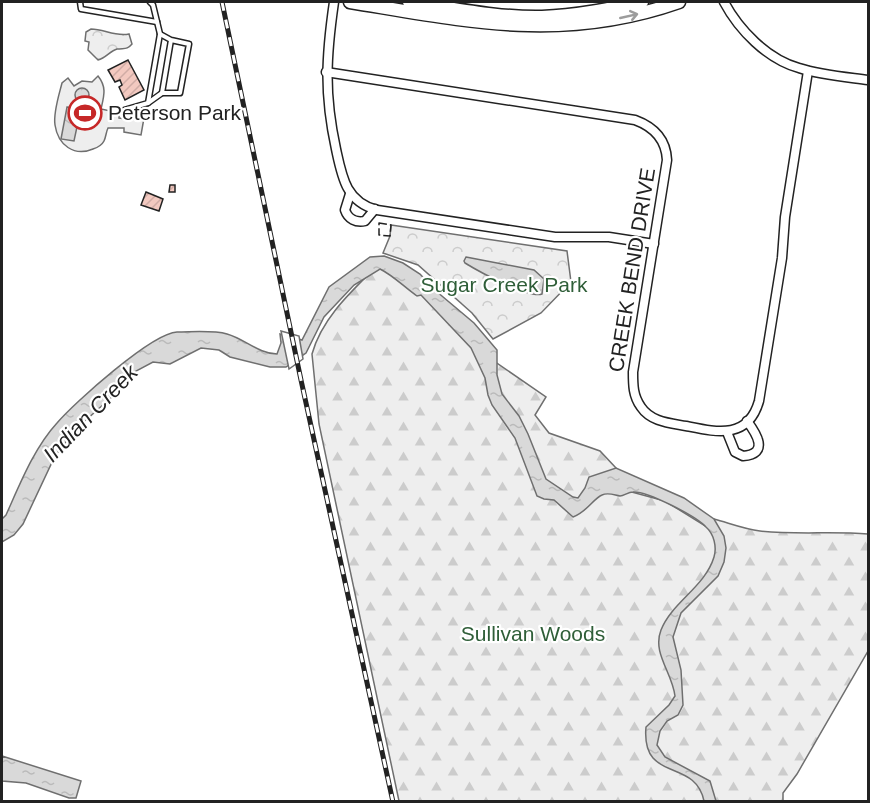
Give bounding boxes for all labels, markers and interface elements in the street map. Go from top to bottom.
one-way arrow [619,9,638,21]
sports icon: Peterson Park [67,95,103,131]
place label: Peterson Park [108,101,242,124]
street label: CREEK BEND DRIVE [604,166,659,374]
park label: Sugar Creek Park [421,273,588,296]
water label: Indian Creek [38,359,143,467]
park label: Sullivan Woods [461,622,605,645]

